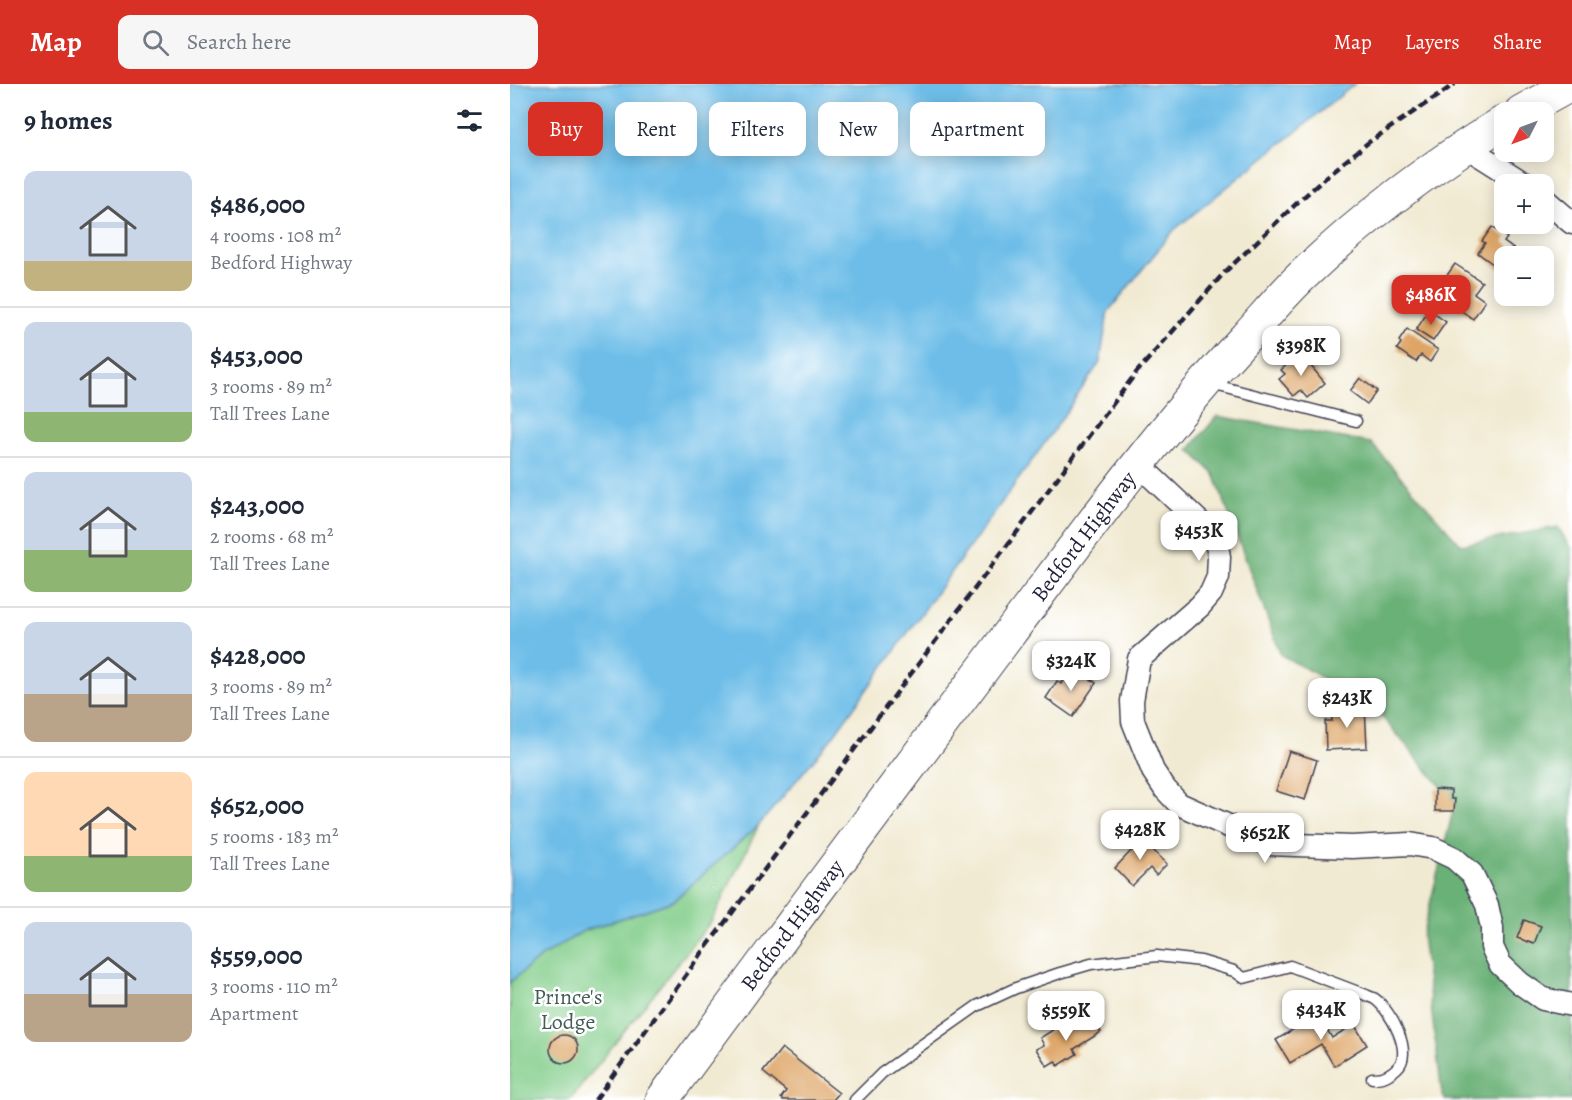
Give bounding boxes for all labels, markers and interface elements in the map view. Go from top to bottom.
search box [118,15,538,69]
text: Map [30,23,82,61]
icon: search [139,26,172,59]
text: Search here [187,27,291,57]
text: Map [1333,28,1372,56]
text: Layers [1405,28,1460,56]
text: Share [1493,28,1542,56]
chip: Buy [528,102,603,156]
chip: Rent [615,102,697,156]
chip: Filters [709,102,806,156]
chip: New [818,102,898,156]
chip: Apartment [910,102,1045,156]
north arrow [1494,102,1554,162]
map controls [1494,102,1554,306]
text: 9 homes [24,103,113,138]
icon: filters [453,104,486,137]
button: + [1494,174,1554,234]
text: $486,000 [210,187,305,222]
icon: home [72,195,144,267]
text: 4 rooms · 108 m² [210,222,341,249]
button: − [1494,246,1554,306]
text: Bedford Highway [210,249,352,276]
pin: $486K [1389,275,1473,326]
text: $486K [1406,281,1456,308]
pin: $398K [1259,326,1343,377]
text: $398K [1276,332,1326,359]
text: $453,000 [210,338,303,373]
icon: home [72,346,144,418]
text: 3 rooms · 89 m² [210,373,332,400]
text: Tall Trees Lane [210,400,330,427]
street label: Bedford Highway [1025,465,1143,608]
text: $243,000 [210,488,304,523]
icon: home [72,496,144,568]
pin: $453K [1157,511,1241,562]
text: $453K [1175,517,1224,544]
text: 2 rooms · 68 m² [210,523,334,550]
text: Tall Trees Lane [210,550,330,577]
text: $428,000 [210,638,306,673]
pin: $324K [1029,641,1113,692]
icon: home [72,646,144,718]
text: $324K [1046,647,1096,674]
text: 3 rooms · 89 m² [210,673,332,700]
pin: $243K [1305,678,1389,729]
text: $243K [1322,684,1372,711]
text: Tall Trees Lane [210,700,330,727]
text: $652,000 [210,788,304,823]
icon: home [72,796,144,868]
pin: $428K [1098,810,1182,861]
pin: $652K [1223,813,1307,864]
text: $428K [1114,816,1166,843]
text: $652K [1240,819,1290,846]
text: 5 rooms · 183 m² [210,823,339,850]
text: Tall Trees Lane [210,850,330,877]
street label: Bedford Highway [734,853,851,997]
text: $559,000 [210,938,303,973]
icon: home [72,946,144,1018]
text: 3 rooms · 110 m² [210,973,338,1000]
park label: Prince's Lodge [533,982,603,1037]
pin: $434K [1279,990,1363,1041]
pin: $559K [1024,991,1108,1042]
text: $434K [1296,996,1346,1023]
text: $559K [1042,997,1090,1024]
text: Apartment [210,1000,299,1027]

